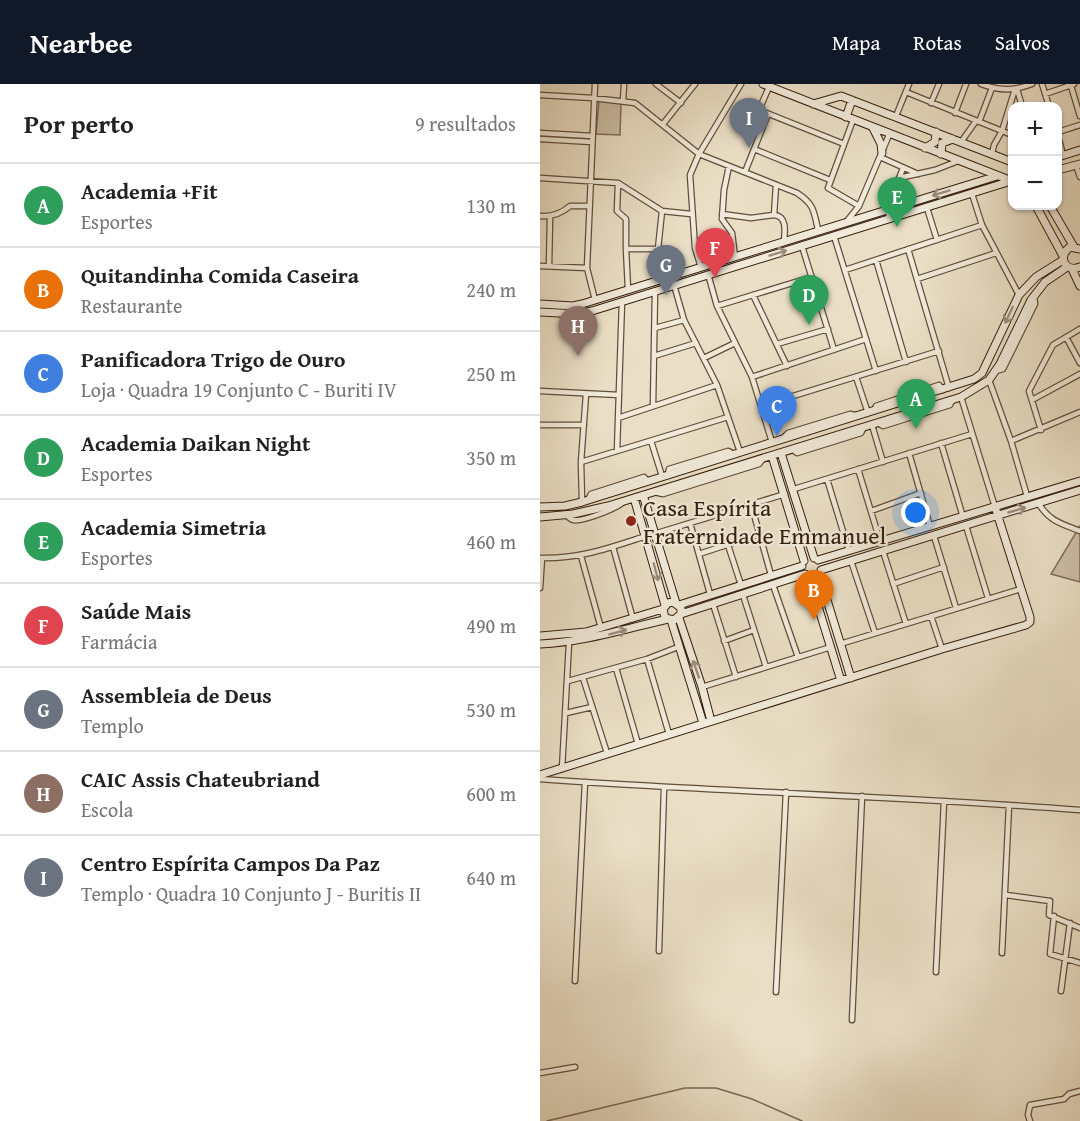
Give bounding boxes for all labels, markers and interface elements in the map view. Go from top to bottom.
text: Nearbee [30,22,133,63]
text: Mapa [832,27,880,58]
text: Rotas [913,27,962,58]
text: Salvos [995,27,1050,58]
pin: I [730,98,768,148]
map controls [1008,102,1062,210]
button: + [1008,102,1062,156]
text: Por perto [24,104,134,143]
text: 9 resultados [415,109,516,138]
button: − [1008,156,1062,210]
text: Academia +Fit [81,175,218,207]
pin: E [878,178,916,227]
one-way arrow [932,188,951,199]
text: A [37,191,50,220]
text: 130 m [466,191,516,220]
text: Esportes [81,207,153,236]
pin: F [696,228,735,278]
pin: G [646,246,686,295]
one-way arrow [768,247,787,258]
text: Quitandinha Comida Caseira [81,259,359,291]
text: B [37,275,50,304]
text: 240 m [466,275,516,304]
pin: D [790,276,828,325]
text: Restaurante [81,291,182,320]
pin: H [558,306,597,356]
one-way arrow [1002,306,1014,324]
text: Panificadora Trigo de Ouro [81,343,345,375]
text: C [38,359,49,388]
text: 250 m [466,359,516,388]
text: Loja · Quadra 19 Conjunto C - Buriti IV [81,375,397,404]
pin: A [896,380,935,429]
pin: C [758,386,796,436]
text: Academia Daikan Night [81,427,310,459]
text: D [37,443,50,472]
text: 350 m [466,443,516,472]
text: Esportes [81,459,153,488]
place label: Casa Espírita Fraternidade Emmanuel [643,490,886,553]
your location [901,498,930,527]
one-way arrow [1007,504,1026,515]
text: Academia Simetria [81,511,266,543]
marker: Casa Espírita Fraternidade Emmanuel [624,514,638,528]
text: E [38,527,49,556]
text: 460 m [466,527,516,556]
text: Esportes [81,543,153,572]
one-way arrow [651,562,662,581]
pin: B [794,570,834,620]
text: Saúde Mais [81,595,191,627]
text: F [38,611,49,640]
text: 490 m [466,611,516,640]
one-way arrow [608,625,627,637]
text: Farmácia [81,627,157,656]
one-way arrow [690,660,701,679]
text: Assembleia de Deus [81,679,272,711]
text: G [37,695,50,724]
text: 530 m [466,695,516,724]
text: Templo [81,711,144,740]
text: CAIC Assis Chateubriand [81,763,320,795]
text: H [37,779,50,808]
text: 600 m [466,779,516,808]
text: Escola [81,795,133,824]
text: Centro Espírita Campos Da Paz [81,847,380,879]
text: I [40,863,47,892]
text: 640 m [466,863,516,892]
text: Templo · Quadra 10 Conjunto J - Buritis II [81,879,421,908]

